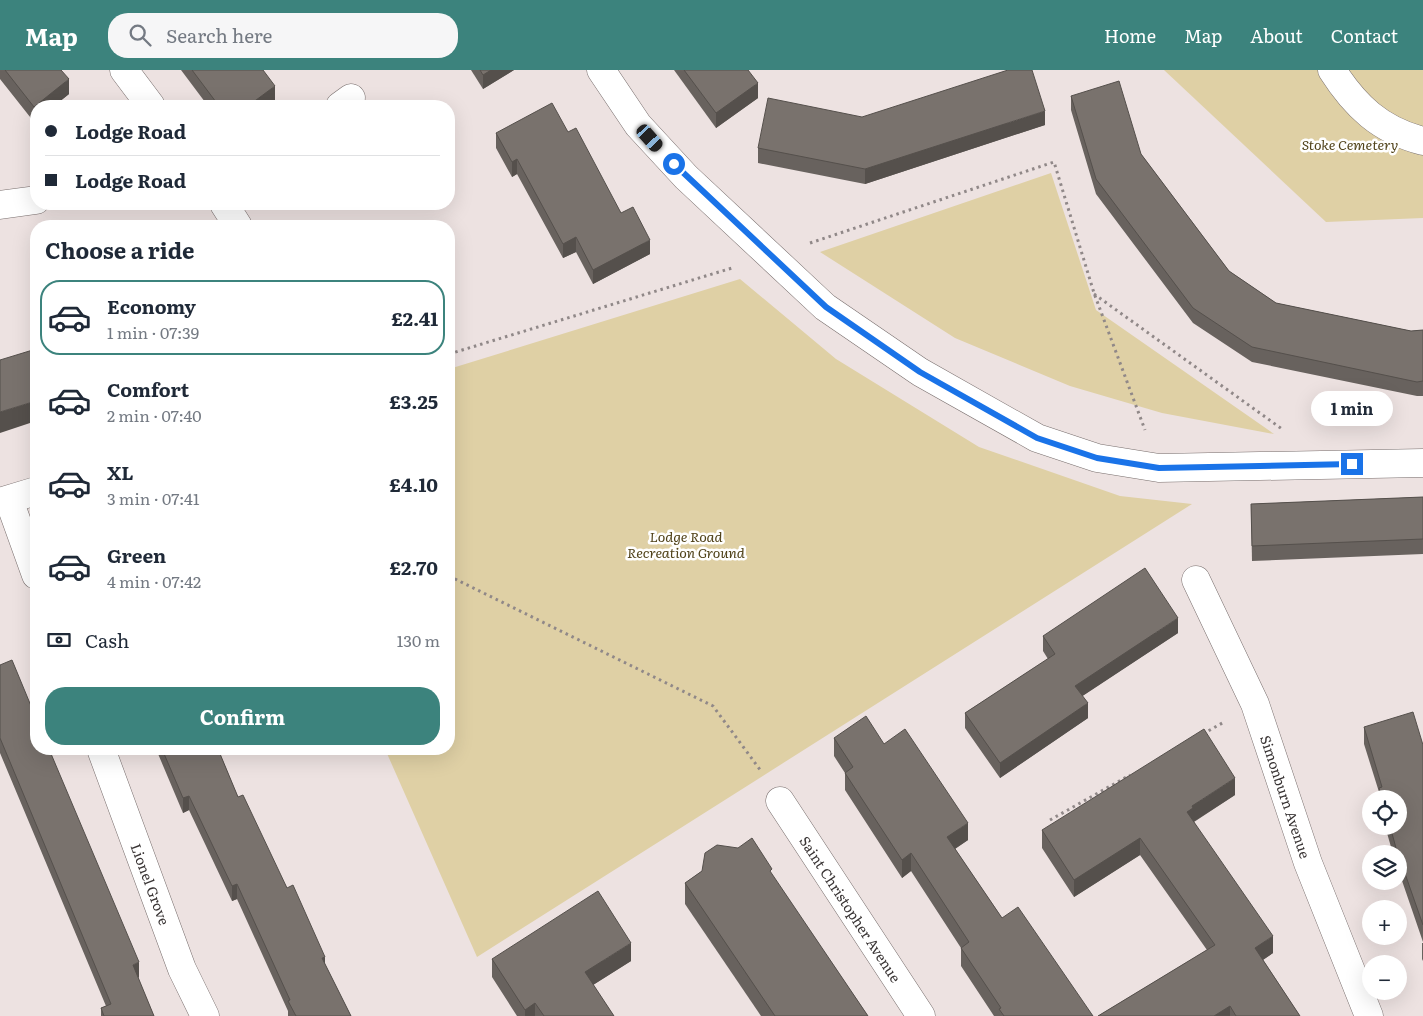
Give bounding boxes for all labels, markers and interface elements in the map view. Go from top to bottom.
search box [108,13,458,58]
text: Map [25,18,78,53]
icon: search [126,21,154,49]
text: Search here [166,21,272,49]
text: Home [1104,22,1156,49]
text: Map [1184,22,1222,49]
text: About [1250,22,1303,49]
text: Contact [1331,22,1398,49]
text: Lodge Road [75,117,186,145]
car [634,122,665,154]
park label: Stoke Cemetery [1302,134,1398,154]
route start [663,153,685,175]
text: Lodge Road [75,166,186,194]
text: Choose a ride [45,233,194,266]
text: Economy [107,292,196,320]
icon: car [47,295,92,340]
text: £2.41 [391,304,438,332]
text: 1 min · 07:39 [107,320,199,344]
text: Comfort [107,375,189,403]
icon: car [47,378,92,423]
text: £3.25 [389,387,438,415]
callout: 1 min [1311,392,1393,426]
text: 1 min [1331,396,1373,420]
text: 2 min · 07:40 [107,403,202,427]
route end [1341,453,1363,475]
text: XL [107,458,134,486]
icon: car [47,461,92,506]
text: £4.10 [389,470,438,498]
text: 3 min · 07:41 [107,486,199,510]
park label: Lodge Road Recreation Ground [627,526,745,562]
text: Green [107,541,166,569]
icon: car [47,544,92,589]
text: £2.70 [389,553,438,581]
text: 4 min · 07:42 [107,569,201,593]
icon: cash [45,626,73,654]
text: Cash [85,626,129,654]
text: 130 m [397,628,440,652]
button: Confirm [45,687,440,745]
street label: Simonburn Avenue [1256,732,1316,861]
map controls [1362,790,1407,1000]
button: locate [1362,790,1407,835]
street label: Saint Christopher Avenue [795,832,906,986]
street label: Lionel Grove [127,840,175,928]
button: layers [1362,845,1407,890]
button: + [1362,900,1407,945]
button: − [1362,955,1407,1000]

